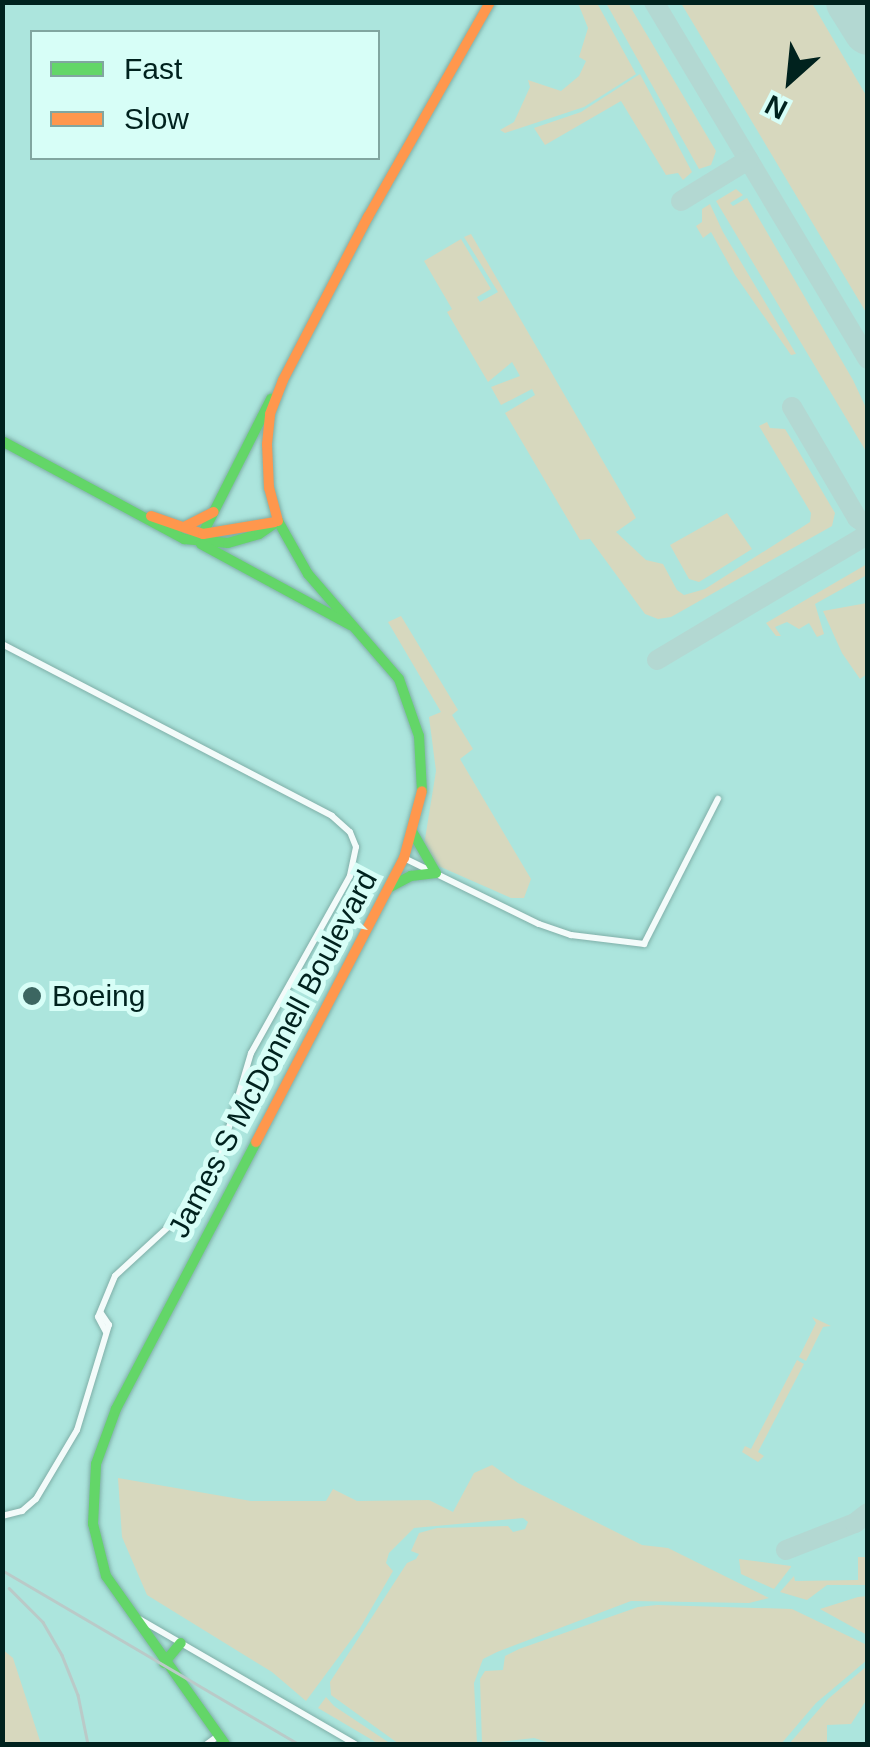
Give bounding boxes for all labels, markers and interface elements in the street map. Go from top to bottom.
legend [30,30,380,160]
north arrow [740,30,840,130]
text: Fast [124,52,182,85]
text: N [760,89,792,126]
text: Slow [124,102,189,135]
street label: James S McDonnell Boulevard [161,864,385,1244]
place label: Boeing [52,978,145,1014]
marker: Boeing [21,985,43,1007]

